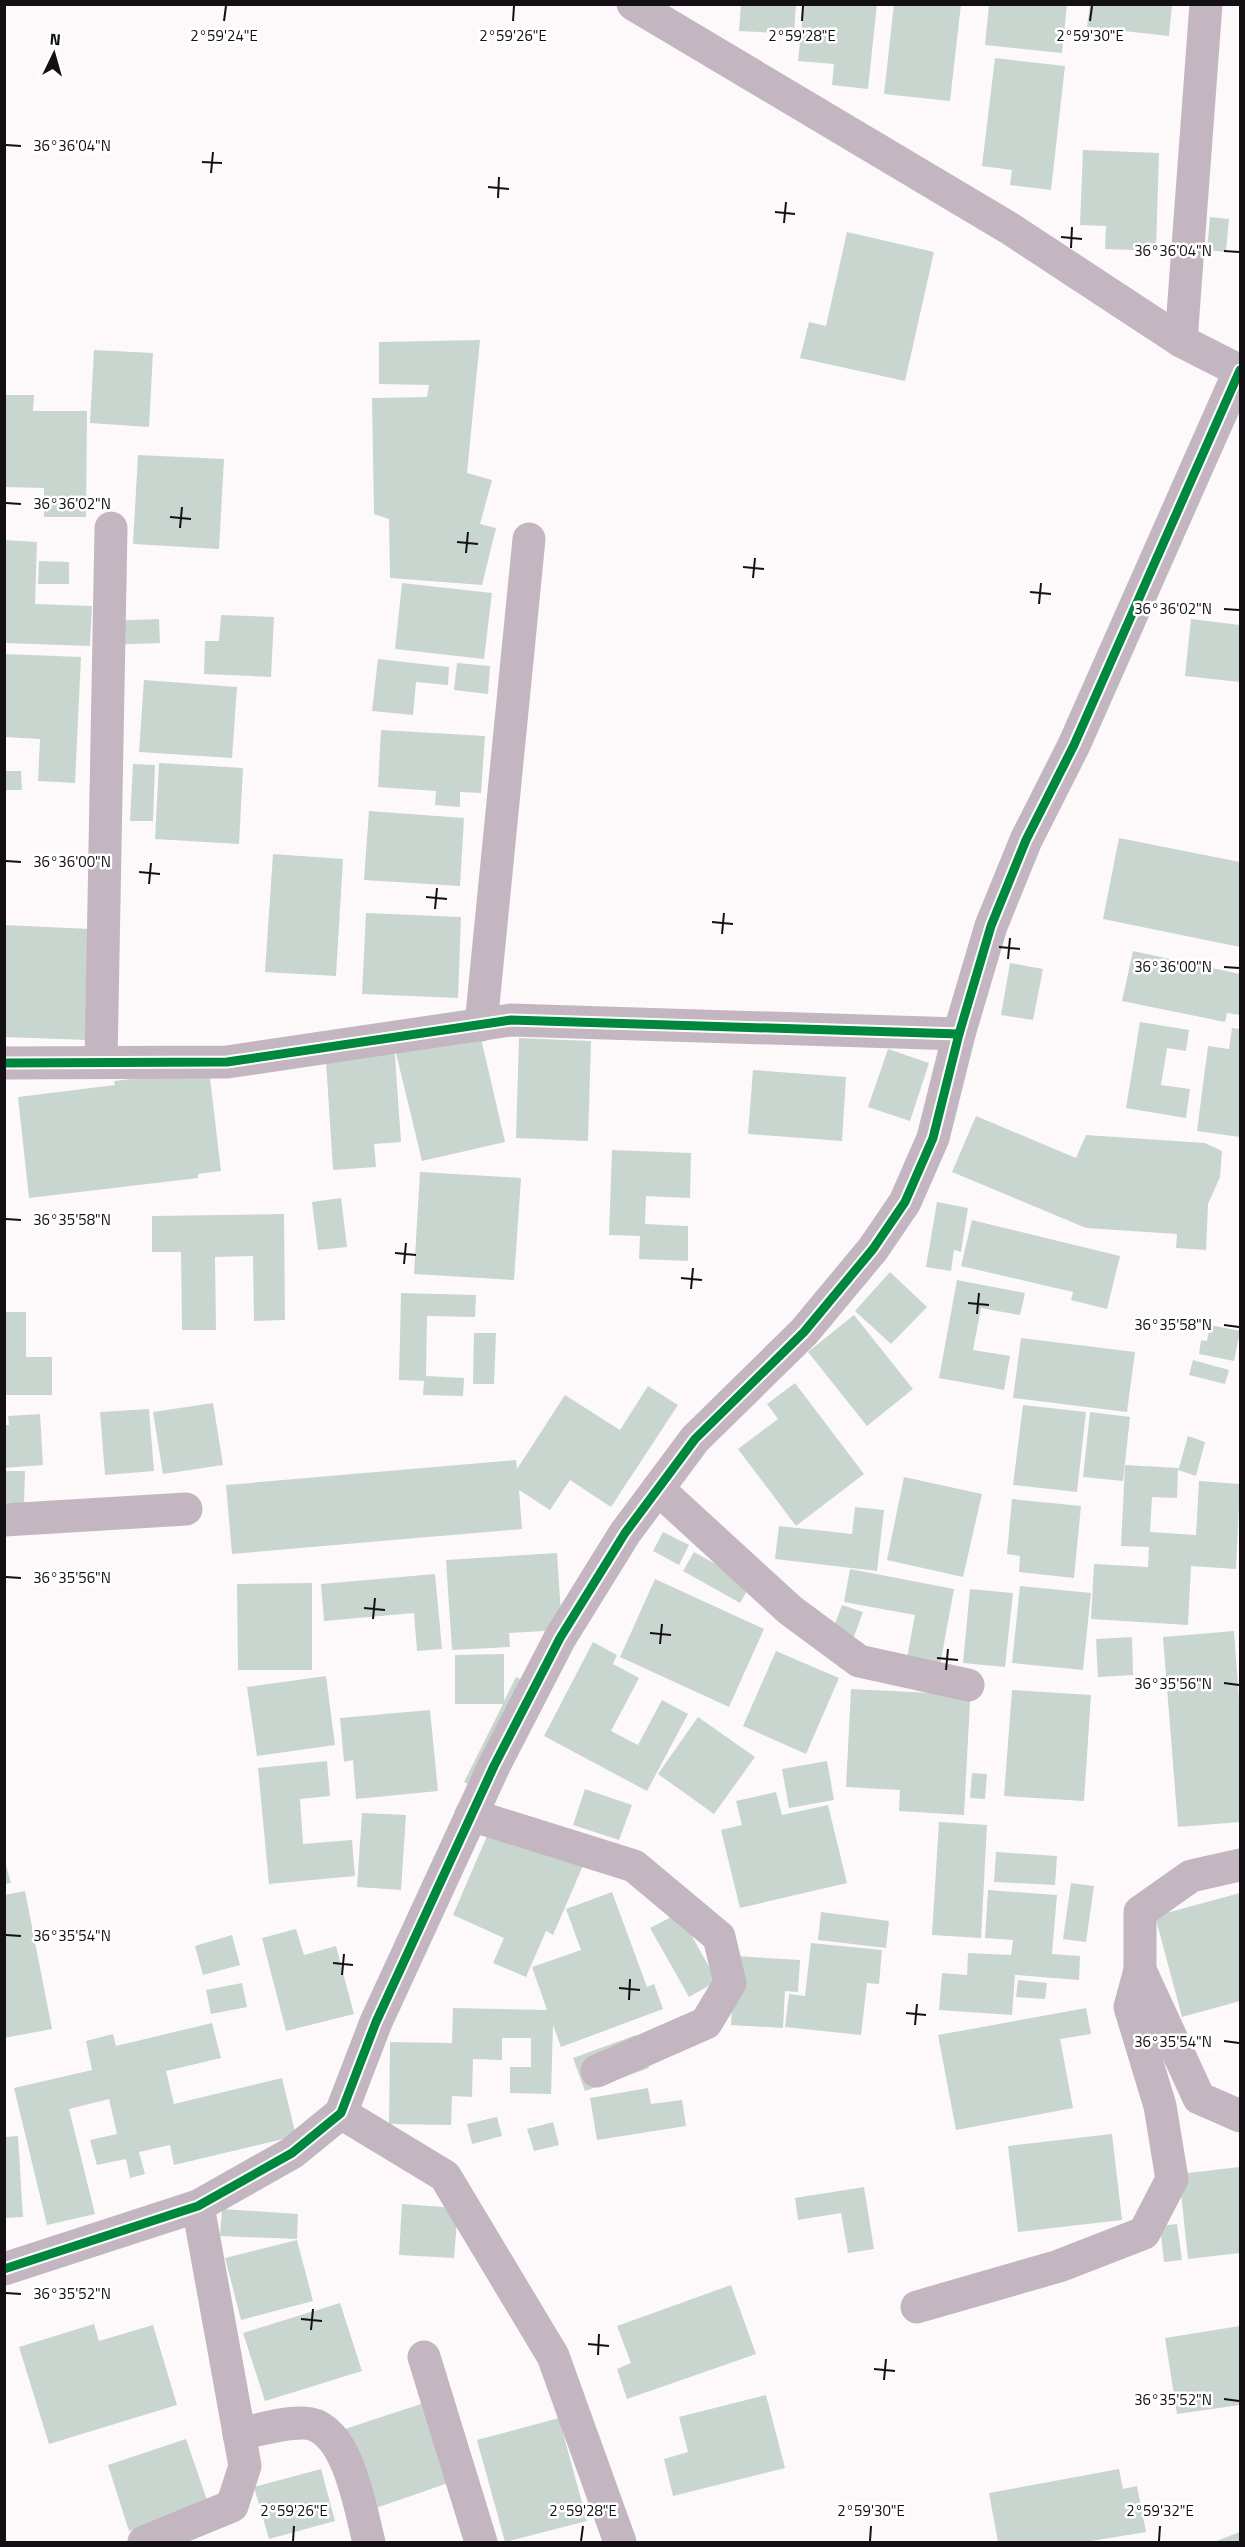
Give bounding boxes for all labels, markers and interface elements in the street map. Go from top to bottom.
north arrow [24,24,84,84]
text: 2°59'24"E [190,24,258,47]
text: 2°59'26"E [479,24,547,47]
text: 2°59'28"E [768,24,836,47]
text: 2°59'30"E [1056,24,1124,47]
text: N [49,27,62,51]
text: 36°36'04"N [33,134,111,157]
text: 36°36'04"N [1134,239,1212,262]
text: 36°36'02"N [33,492,111,515]
text: 36°36'02"N [1134,597,1212,620]
text: 36°36'00"N [33,850,111,873]
text: 36°36'00"N [1134,955,1212,978]
text: 36°35'58"N [33,1208,111,1231]
text: 36°35'58"N [1134,1313,1212,1336]
text: 36°35'56"N [33,1566,111,1589]
text: 36°35'56"N [1134,1672,1212,1695]
text: 36°35'54"N [33,1924,111,1947]
text: 36°35'54"N [1134,2030,1212,2053]
text: 36°35'52"N [33,2282,111,2305]
text: 36°35'52"N [1134,2388,1212,2411]
text: 2°59'26"E [260,2499,328,2522]
text: 2°59'28"E [549,2499,617,2522]
text: 2°59'30"E [837,2499,905,2522]
text: 2°59'32"E [1126,2499,1194,2522]

